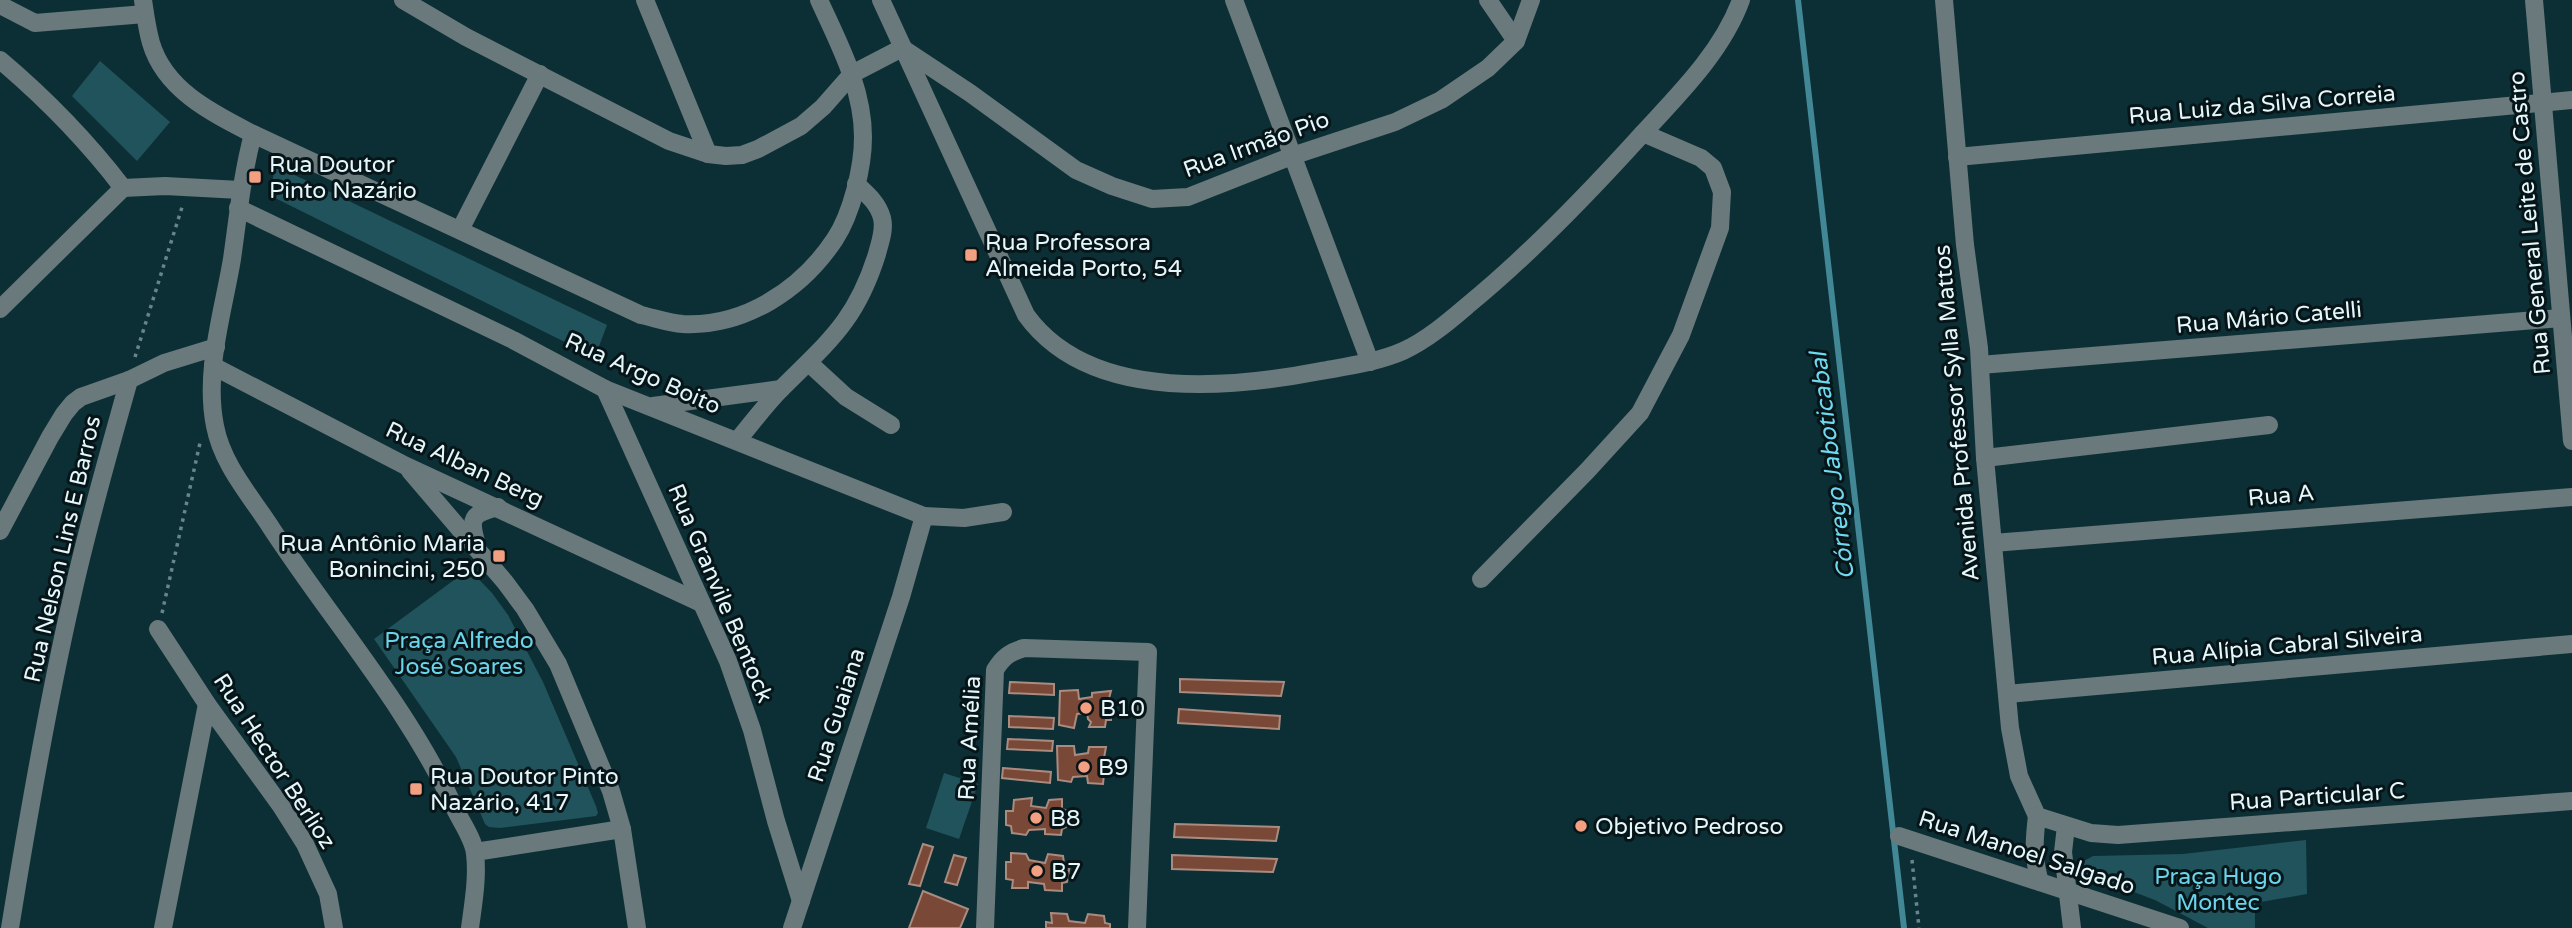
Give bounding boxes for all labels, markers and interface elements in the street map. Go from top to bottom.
street label: Rua General Leite de Castro [2503,70,2557,376]
street label: Rua Luiz da Silva Correia [2127,79,2397,131]
street label: Rua Irmão Pio [1179,106,1333,184]
place label: Rua Doutor Pinto Nazário [269,151,417,205]
marker: Rua Doutor Pinto Nazário [247,169,263,185]
place label: Rua Professora Almeida Porto, 54 [985,229,1182,283]
street label: Avenida Professor Sylla Mattos [1928,244,1986,582]
marker: Rua Professora Almeida Porto, 54 [963,247,979,263]
street label: Rua Mário Catelli [2175,296,2363,340]
street label: Rua Argo Boito [560,327,725,421]
water label: Córrego Jaboticabal [1804,348,1861,581]
street label: Rua Nelson Lins E Barros [19,413,107,685]
street label: Rua Alban Berg [381,416,548,514]
street label: Rua A [2247,479,2315,513]
street label: Rua Granvile Bentock [661,480,779,707]
place label: Rua Antônio Maria Bonincini, 250 [280,530,485,584]
marker: Rua Antônio Maria Bonincini, 250 [491,548,507,564]
street label: Rua Alípia Cabral Silveira [2151,620,2424,672]
park label: Praça Alfredo José Soares [384,627,534,681]
street label: Rua Guaiana [802,645,872,786]
street label: Rua Hector Berlioz [207,669,341,855]
street label: Rua Amélia [953,675,987,801]
place label: B10 [1100,695,1145,723]
marker: B10 [1078,700,1094,716]
place label: B9 [1098,754,1128,782]
marker: B9 [1076,759,1092,775]
place label: Rua Doutor Pinto Nazário, 417 [430,763,619,817]
street label: Rua Particular C [2228,777,2406,817]
marker: Rua Doutor Pinto Nazário, 417 [408,781,424,797]
place label: B8 [1050,805,1080,833]
street label: Rua Manoel Salgado [1915,805,2138,901]
marker: B8 [1028,810,1044,826]
place label: Objetivo Pedroso [1595,813,1784,841]
marker: Objetivo Pedroso [1573,818,1589,834]
place label: B7 [1051,858,1081,886]
marker: B7 [1029,863,1045,879]
park label: Praça Hugo Montec [2154,863,2282,917]

